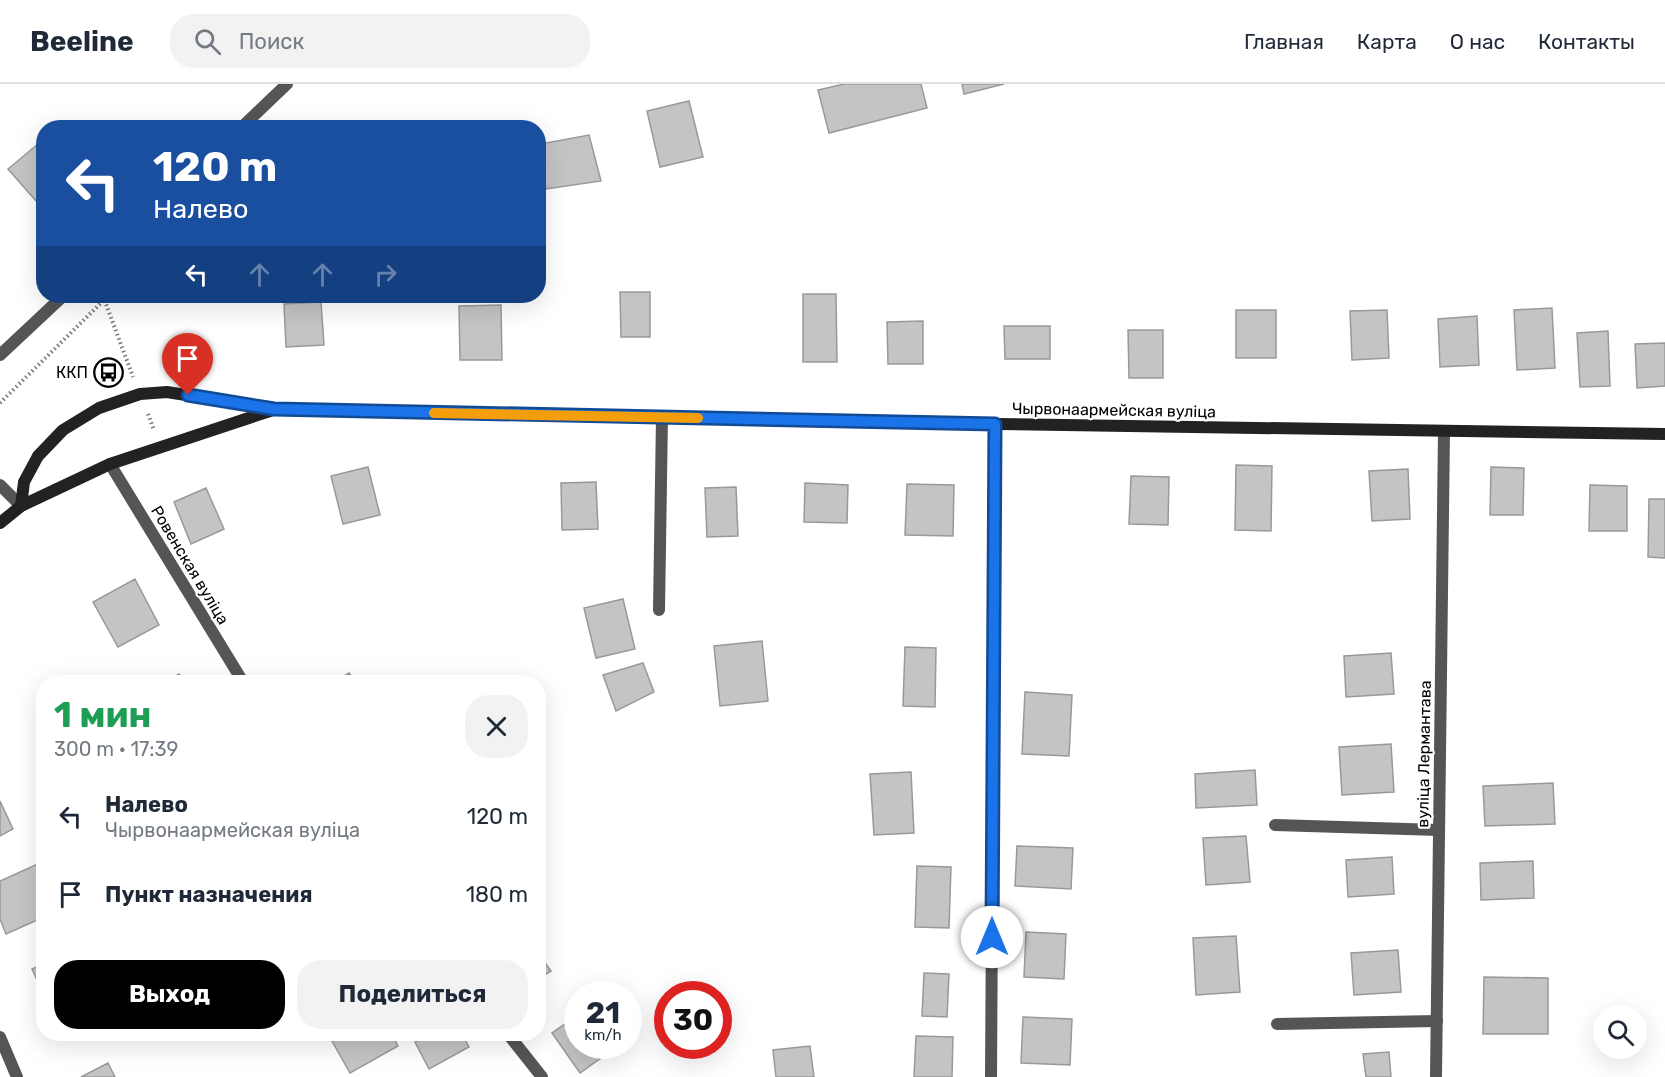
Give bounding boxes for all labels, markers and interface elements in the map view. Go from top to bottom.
search box [170,14,590,68]
text: Beeline [30,25,134,58]
icon: search [191,25,224,58]
text: Поиск [239,28,304,55]
text: Главная [1244,29,1324,54]
text: Карта [1357,29,1417,54]
text: О нас [1450,29,1505,54]
text: Контакты [1538,29,1635,54]
text: 120 m [153,142,277,192]
icon: left [54,144,132,222]
text: Налево [153,193,249,225]
icon: left [180,258,213,291]
icon: ahead [243,258,276,291]
icon: ahead [306,258,339,291]
icon: right [369,258,402,291]
pin [162,333,213,395]
icon: arrive [171,342,204,375]
bus stop icon: ККП [93,356,125,388]
place label: ККП [56,363,88,382]
street label: Чырвонаармейская вуліца [1012,399,1216,421]
street label: Ровенская вуліца [147,502,233,628]
street label: вуліца Лермантава [1413,680,1435,828]
text: 1 мин [54,693,152,736]
button: close [465,695,528,758]
text: 300 m · 17:39 [54,737,178,761]
text: Налево [105,791,188,818]
icon: left [54,800,87,833]
text: 120 m [467,803,528,830]
text: Чырвонаармейская вуліца [105,818,360,842]
icon: arrive [54,878,87,911]
text: Пункт назначения [105,881,313,908]
text: 180 m [466,881,528,908]
position arrow [960,905,1024,969]
button: Выход [54,960,285,1029]
button: Поделиться [297,960,528,1029]
speed limit sign: 30 [654,981,732,1059]
text: 21 [586,995,620,1031]
map controls [1593,1005,1647,1059]
button: search [1593,1005,1647,1059]
text: km/h [584,1026,622,1044]

